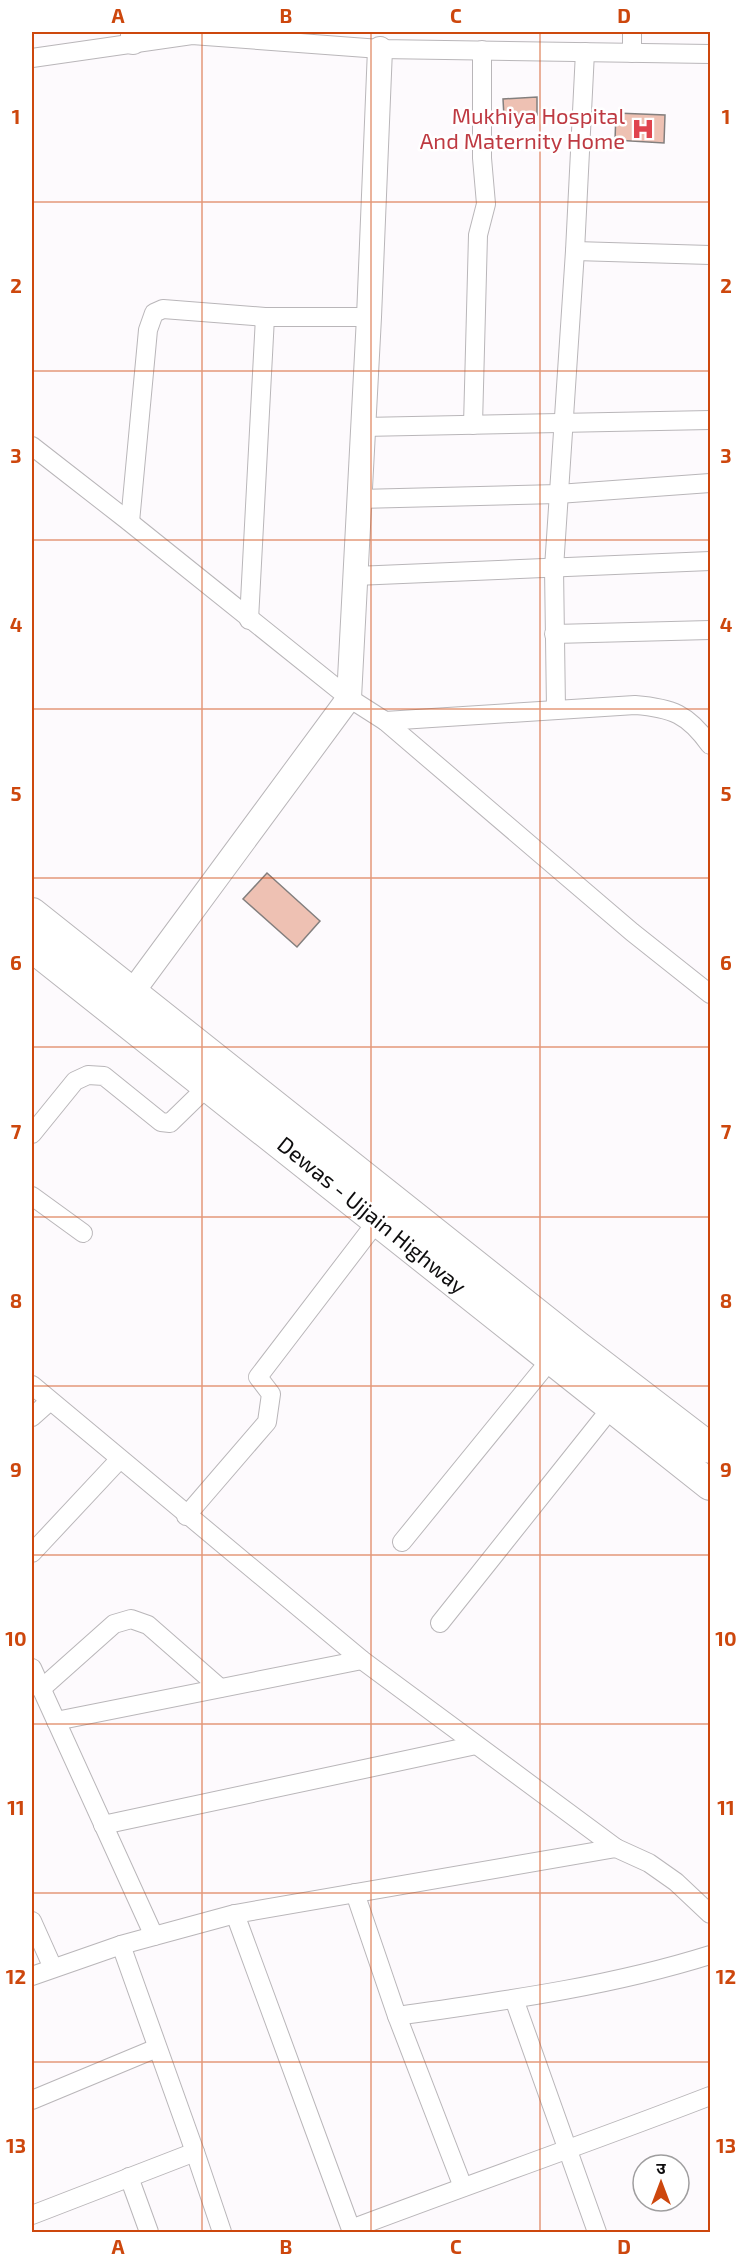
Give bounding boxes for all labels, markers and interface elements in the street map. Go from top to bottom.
text: A [111,3,125,27]
text: B [280,3,292,27]
text: C [450,3,462,27]
text: D [617,3,631,27]
place label: Mukhiya Hospital And Maternity Home [420,102,625,153]
text: 1 [12,104,20,128]
text: 1 [722,104,730,128]
hospital icon: Mukhiya Hospital And Maternity Home [630,116,656,142]
text: 2 [10,273,22,297]
text: 2 [720,273,732,297]
text: 3 [10,443,22,467]
text: 3 [720,443,732,467]
text: 4 [10,612,23,636]
text: 4 [720,612,733,636]
text: 5 [10,781,22,805]
text: 5 [720,781,732,805]
text: 6 [10,950,22,974]
text: 6 [720,950,732,974]
text: 7 [11,1119,22,1143]
text: 7 [721,1119,732,1143]
street label: Dewas - Ujjain Highway [272,1130,473,1299]
text: 8 [10,1288,22,1312]
text: 8 [720,1288,732,1312]
text: 9 [10,1457,22,1481]
text: 9 [720,1457,732,1481]
text: 10 [5,1626,27,1650]
text: 10 [715,1626,737,1650]
text: 11 [7,1795,25,1819]
text: 11 [717,1795,735,1819]
text: 12 [6,1964,26,1988]
text: 12 [716,1964,736,1988]
text: 13 [6,2133,26,2157]
text: 13 [716,2133,736,2157]
north arrow [631,2153,691,2213]
text: उ [656,2158,666,2177]
text: A [111,2234,125,2258]
text: B [280,2234,292,2258]
text: C [450,2234,462,2258]
text: D [617,2234,631,2258]

